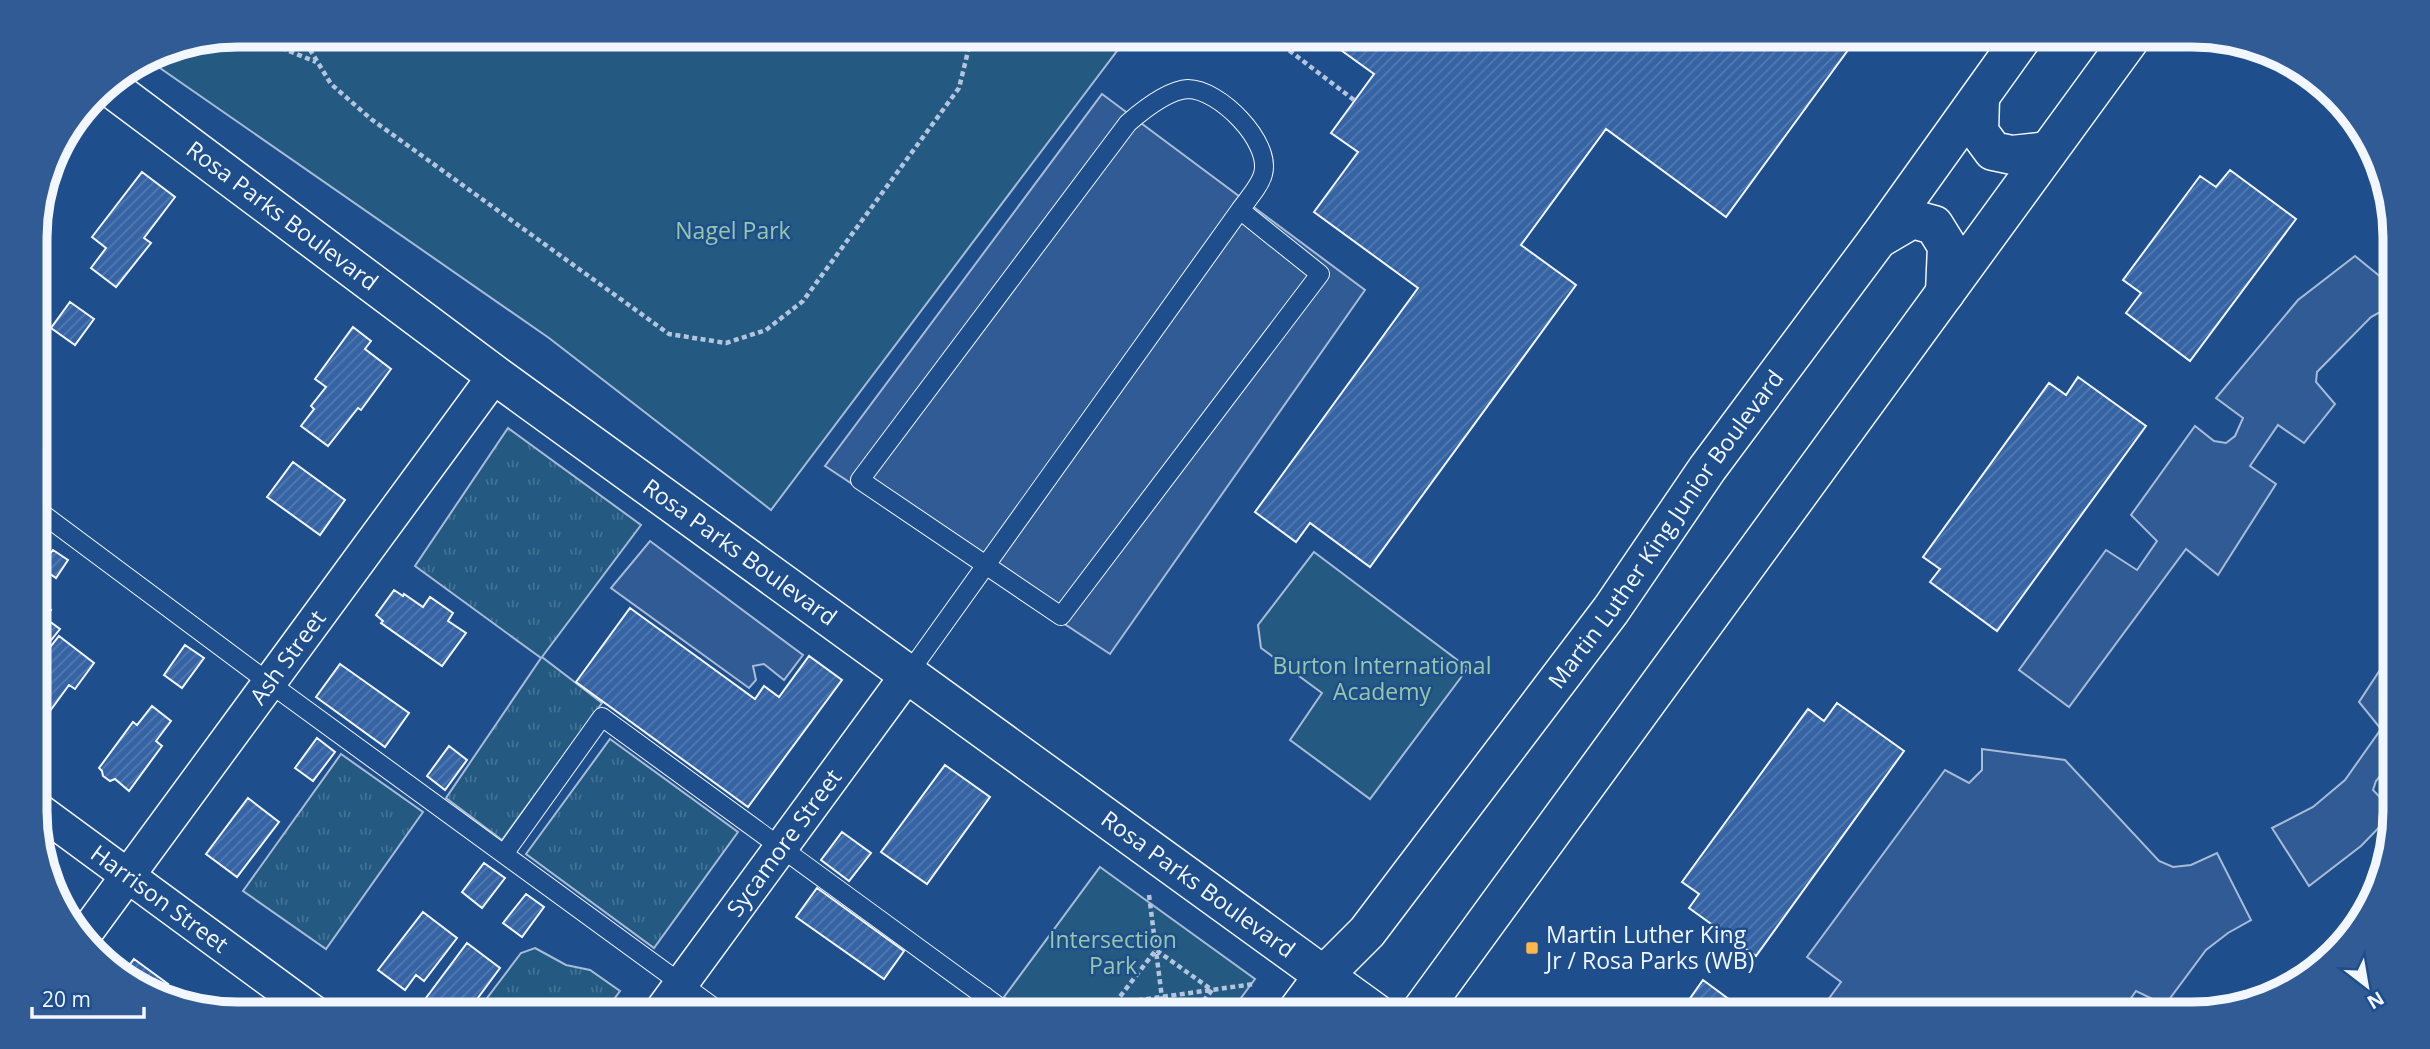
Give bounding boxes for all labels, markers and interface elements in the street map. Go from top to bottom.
street label: Rosa Parks Boulevard [180,133,385,297]
park label: Nagel Park [675,214,791,246]
street label: Martin Luther King Junior Boulevard [1540,363,1790,695]
street label: Rosa Parks Boulevard [637,470,844,633]
street label: Ash Street [242,603,332,711]
park label: Burton International Academy [1273,649,1491,707]
street label: Sycamore Street [719,762,848,923]
street label: Rosa Parks Boulevard [1095,802,1302,965]
street label: Harrison Street [85,837,235,960]
place label: Martin Luther King Jr / Rosa Parks (WB) [1544,918,1754,976]
park label: Intersection Park [1049,923,1177,981]
marker: Martin Luther King Jr / Rosa Parks (WB) [1524,940,1540,956]
north arrow [2332,951,2402,1021]
scale bar [32,976,144,1020]
text: 20 m [42,985,91,1013]
text: N [2362,985,2389,1016]

